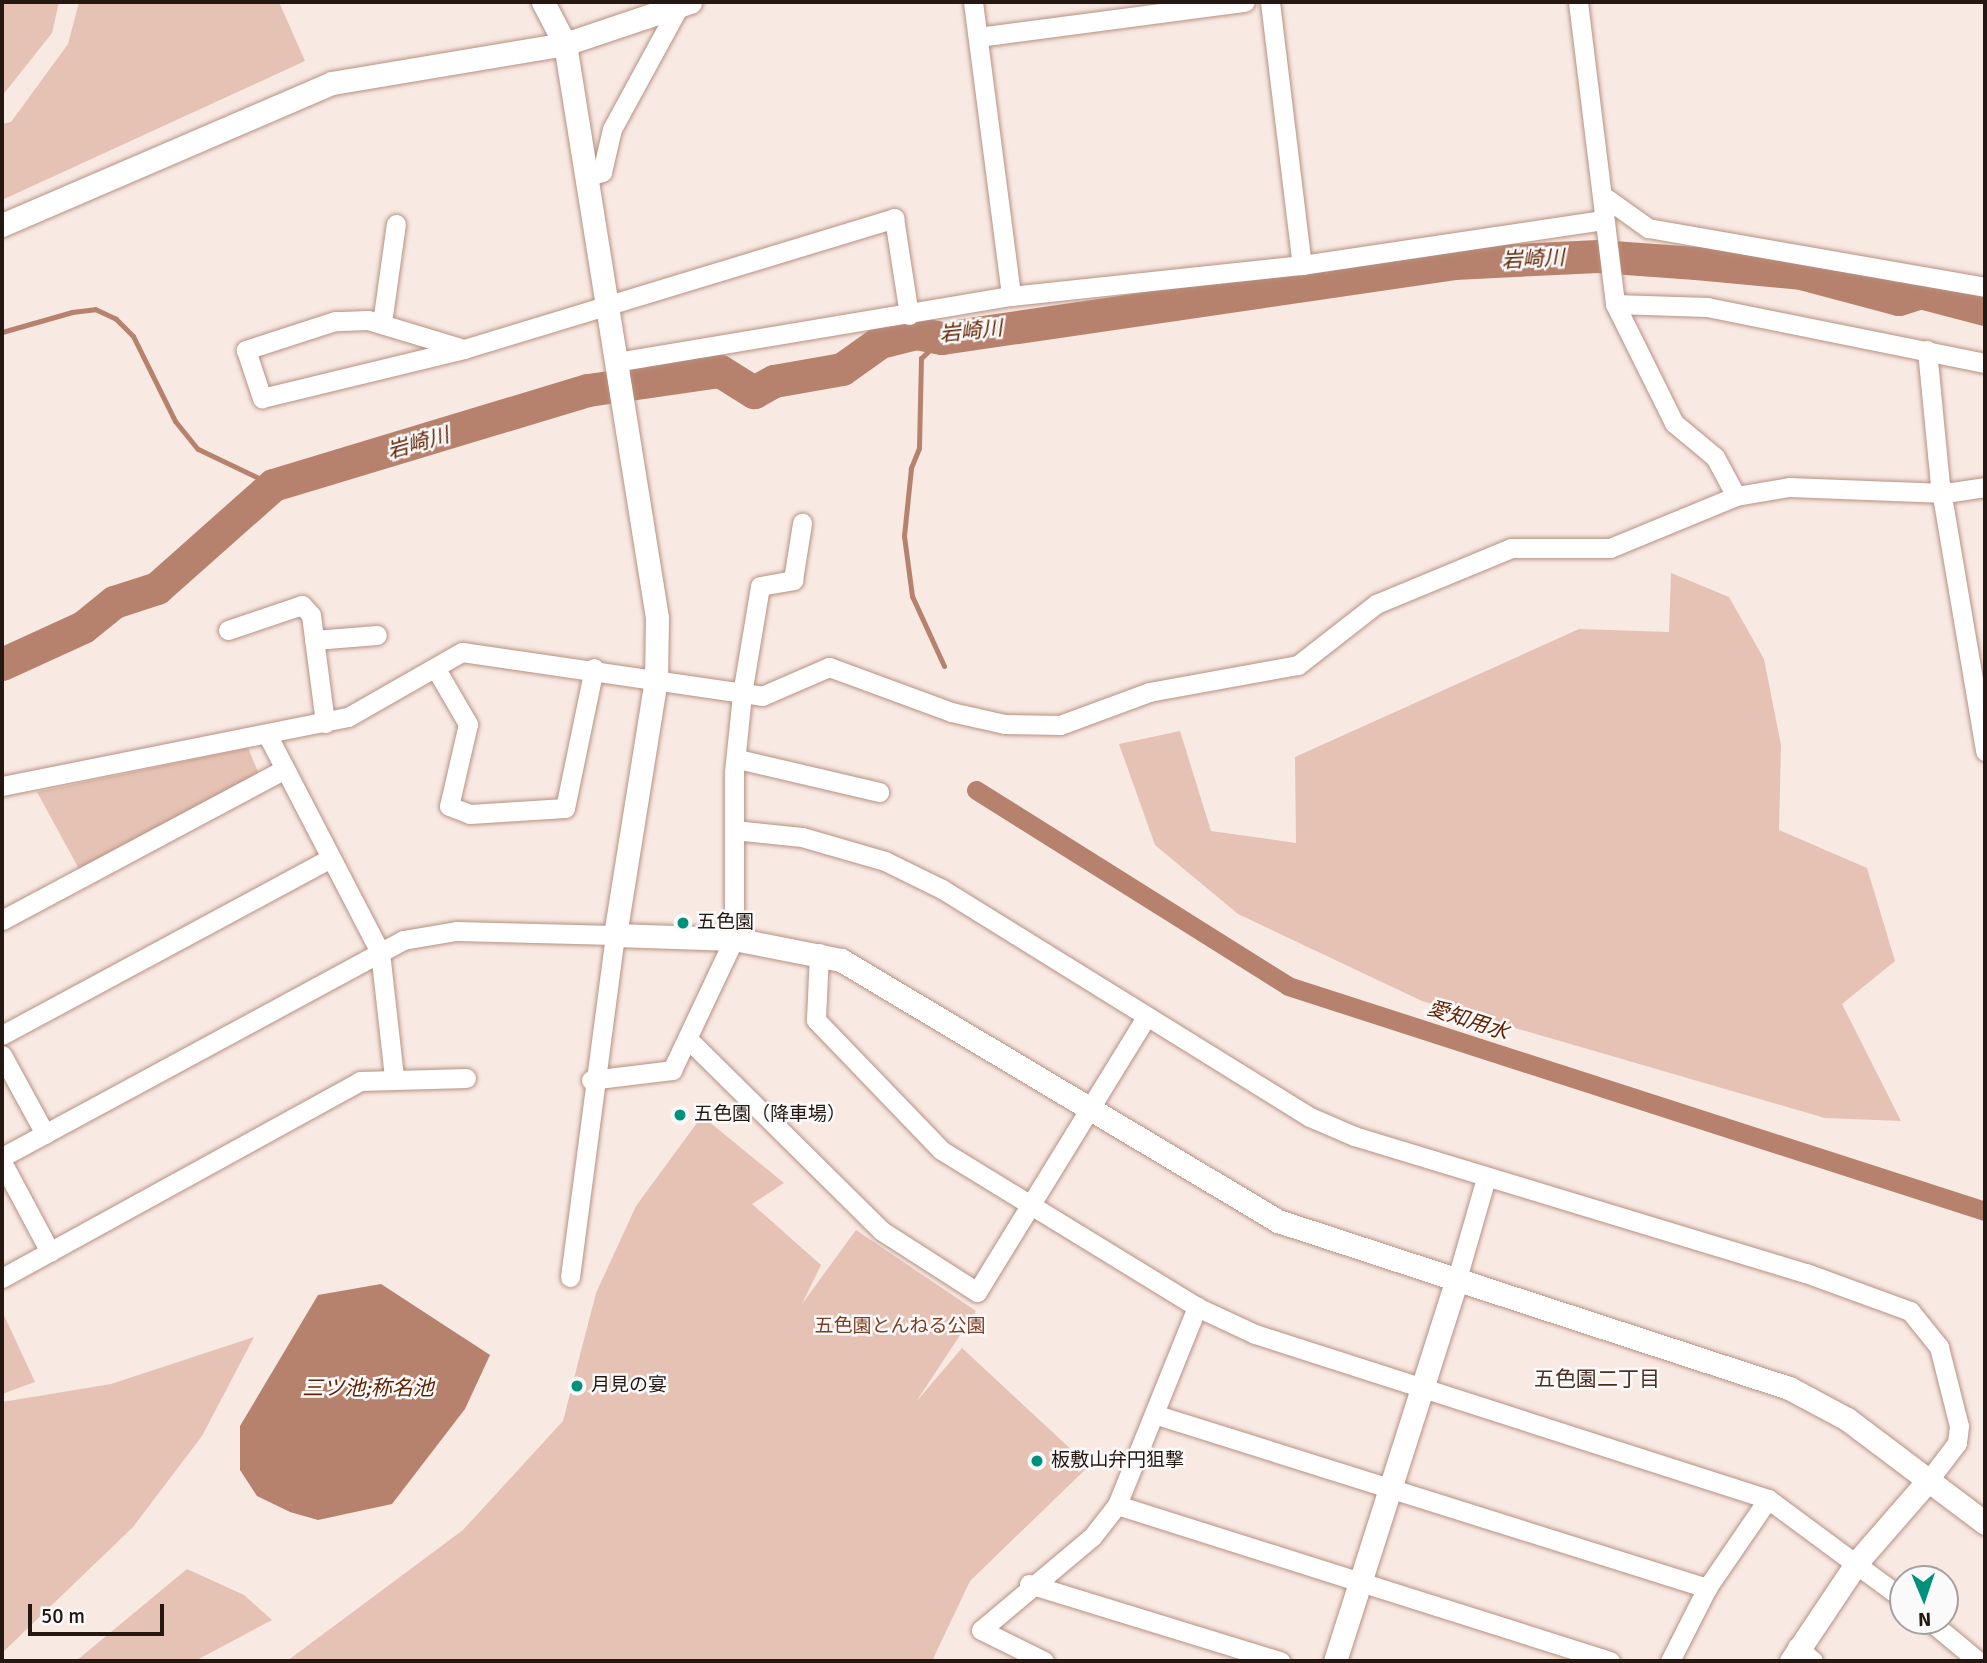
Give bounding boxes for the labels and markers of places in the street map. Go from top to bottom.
place label: 五色園 [697,912,754,934]
marker: 五色園 [675,915,691,931]
place label: 五色園（降車場） [694,1104,846,1126]
marker: 五色園（降車場） [672,1107,688,1123]
place label: 月見の宴 [591,1375,667,1397]
marker: 月見の宴 [569,1378,585,1394]
place label: 板敷山弁円狙撃 [1051,1450,1184,1472]
marker: 板敷山弁円狙撃 [1029,1453,1045,1469]

